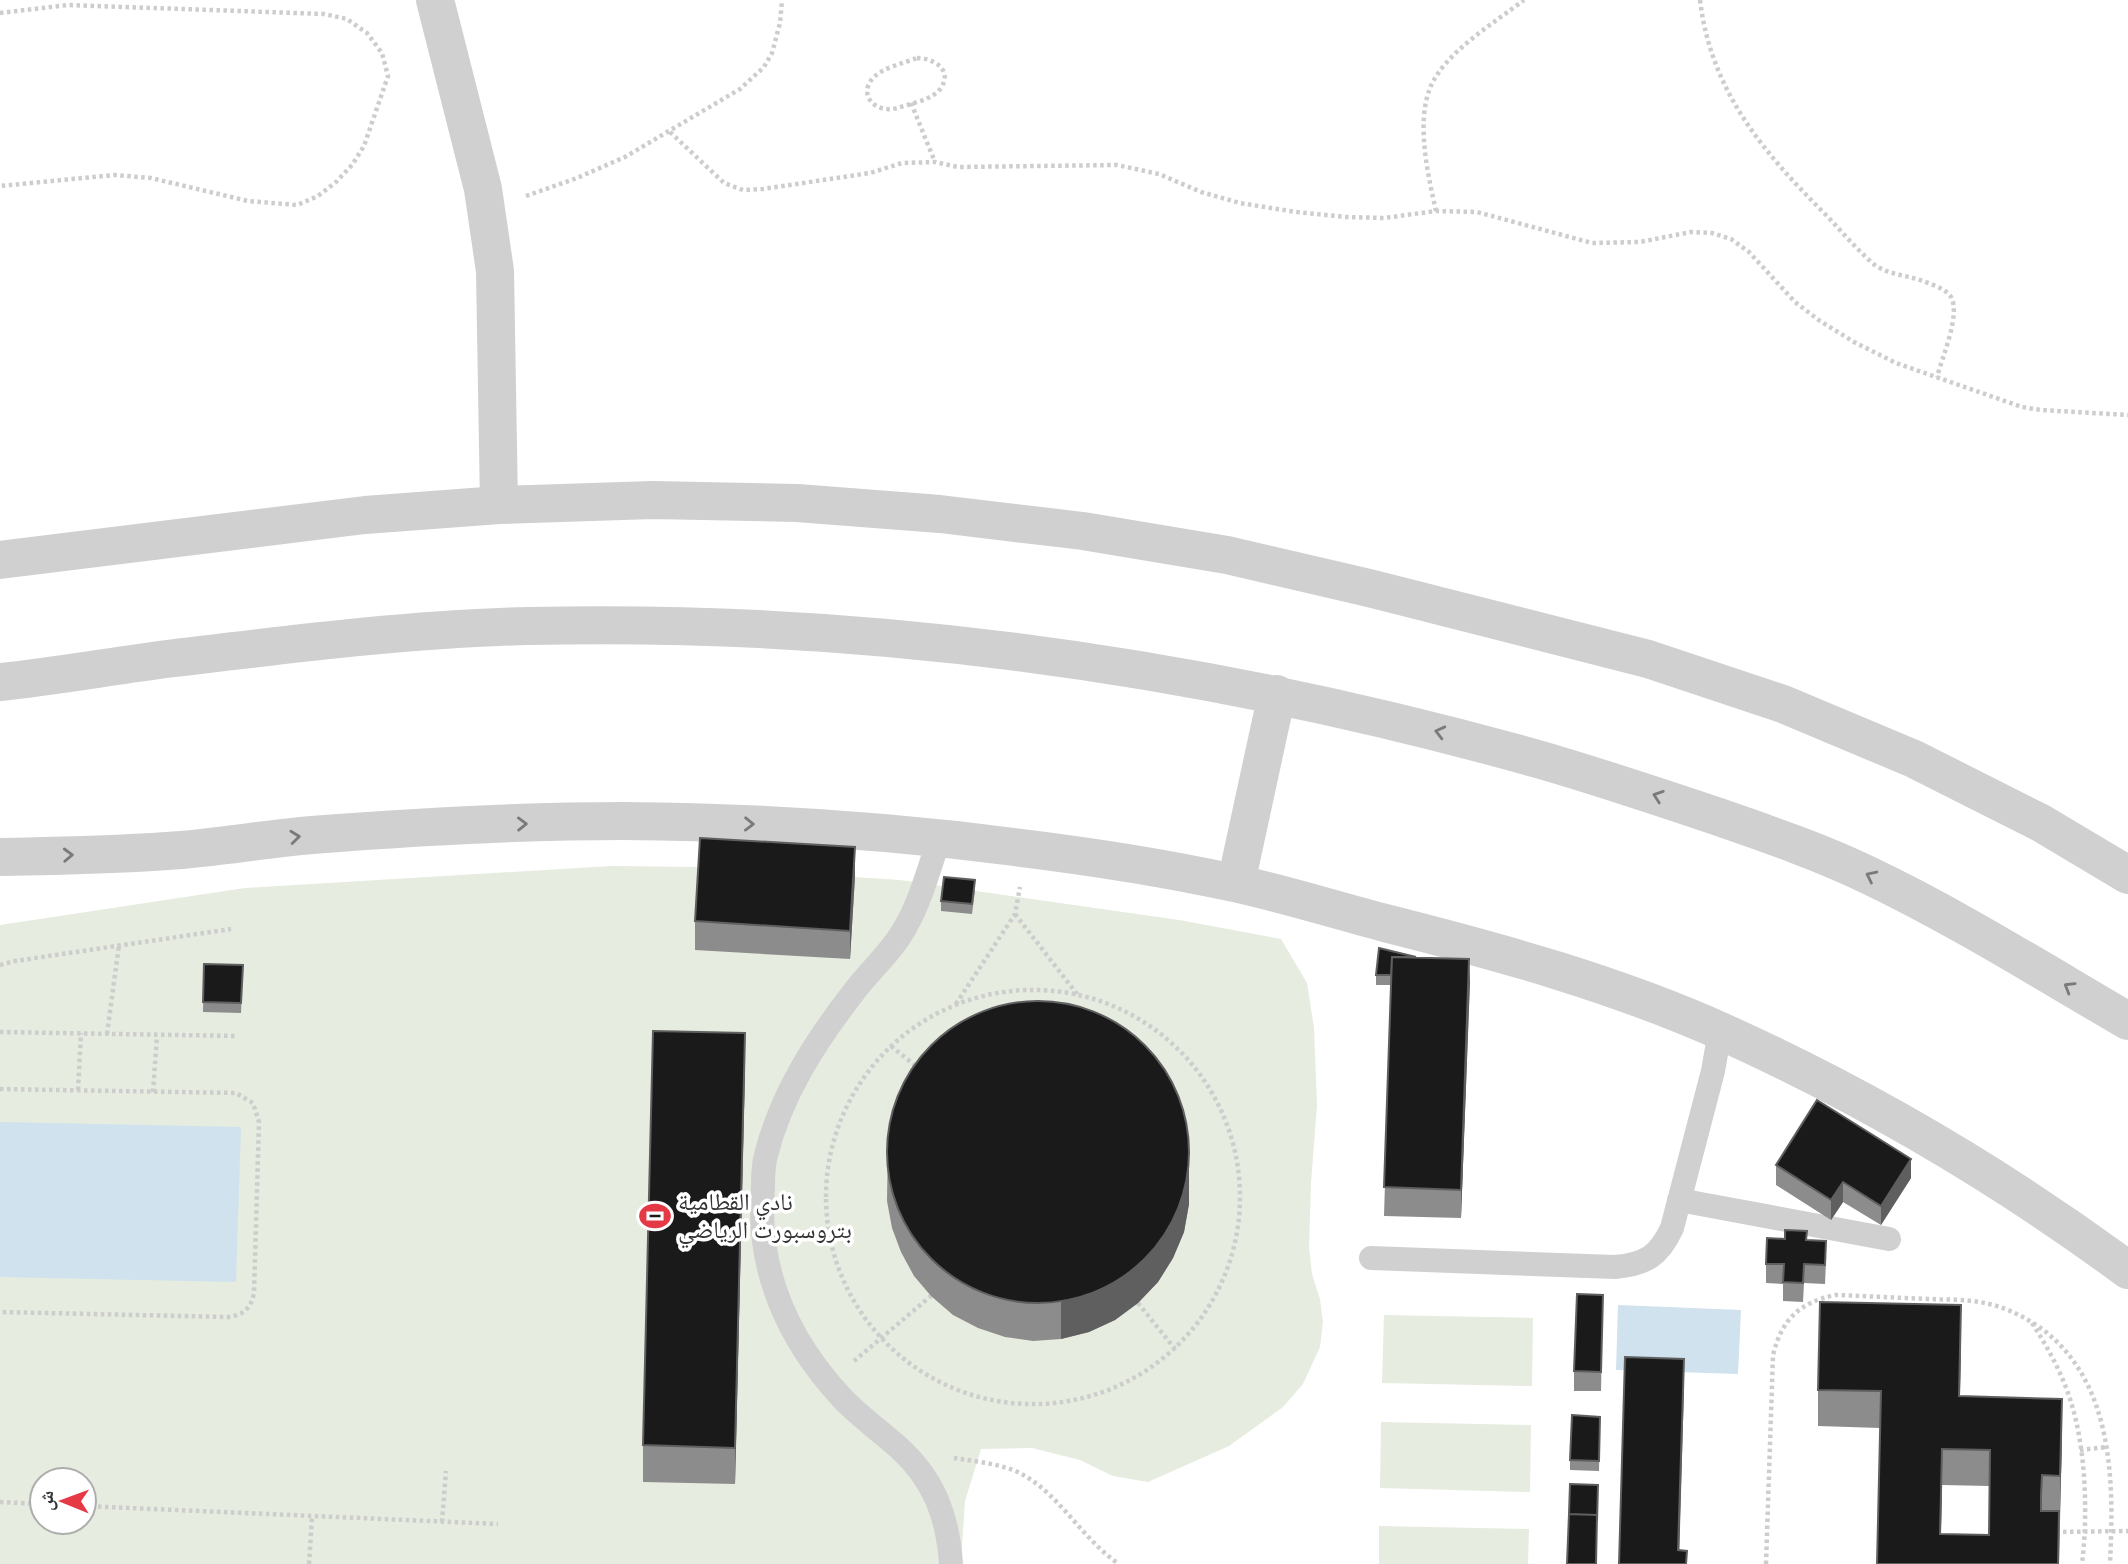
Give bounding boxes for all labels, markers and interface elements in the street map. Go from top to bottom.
one-way arrow [1434,726,1446,740]
one-way arrow [1652,790,1664,804]
one-way arrow [517,816,528,831]
one-way arrow [745,816,755,832]
one-way arrow [290,830,301,845]
one-way arrow [63,848,74,863]
one-way arrow [1866,871,1878,885]
one-way arrow [2064,982,2077,995]
place label: نادي القطامية بتروسبورت الرياضي [678,1185,852,1249]
sports icon: نادي القطامية بتروسبورت الرياضي [638,1199,672,1233]
north arrow [28,1466,98,1536]
text: ش [34,1490,58,1511]

